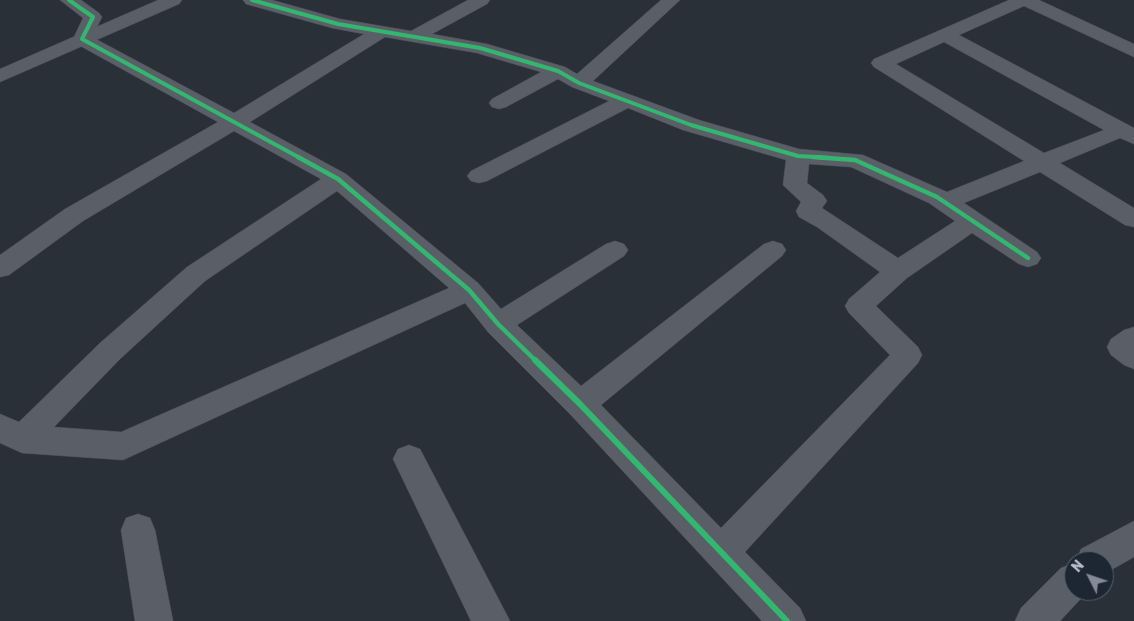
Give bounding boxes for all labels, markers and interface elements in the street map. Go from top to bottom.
north arrow [1064,551,1114,601]
text: N [1068,557,1088,576]

